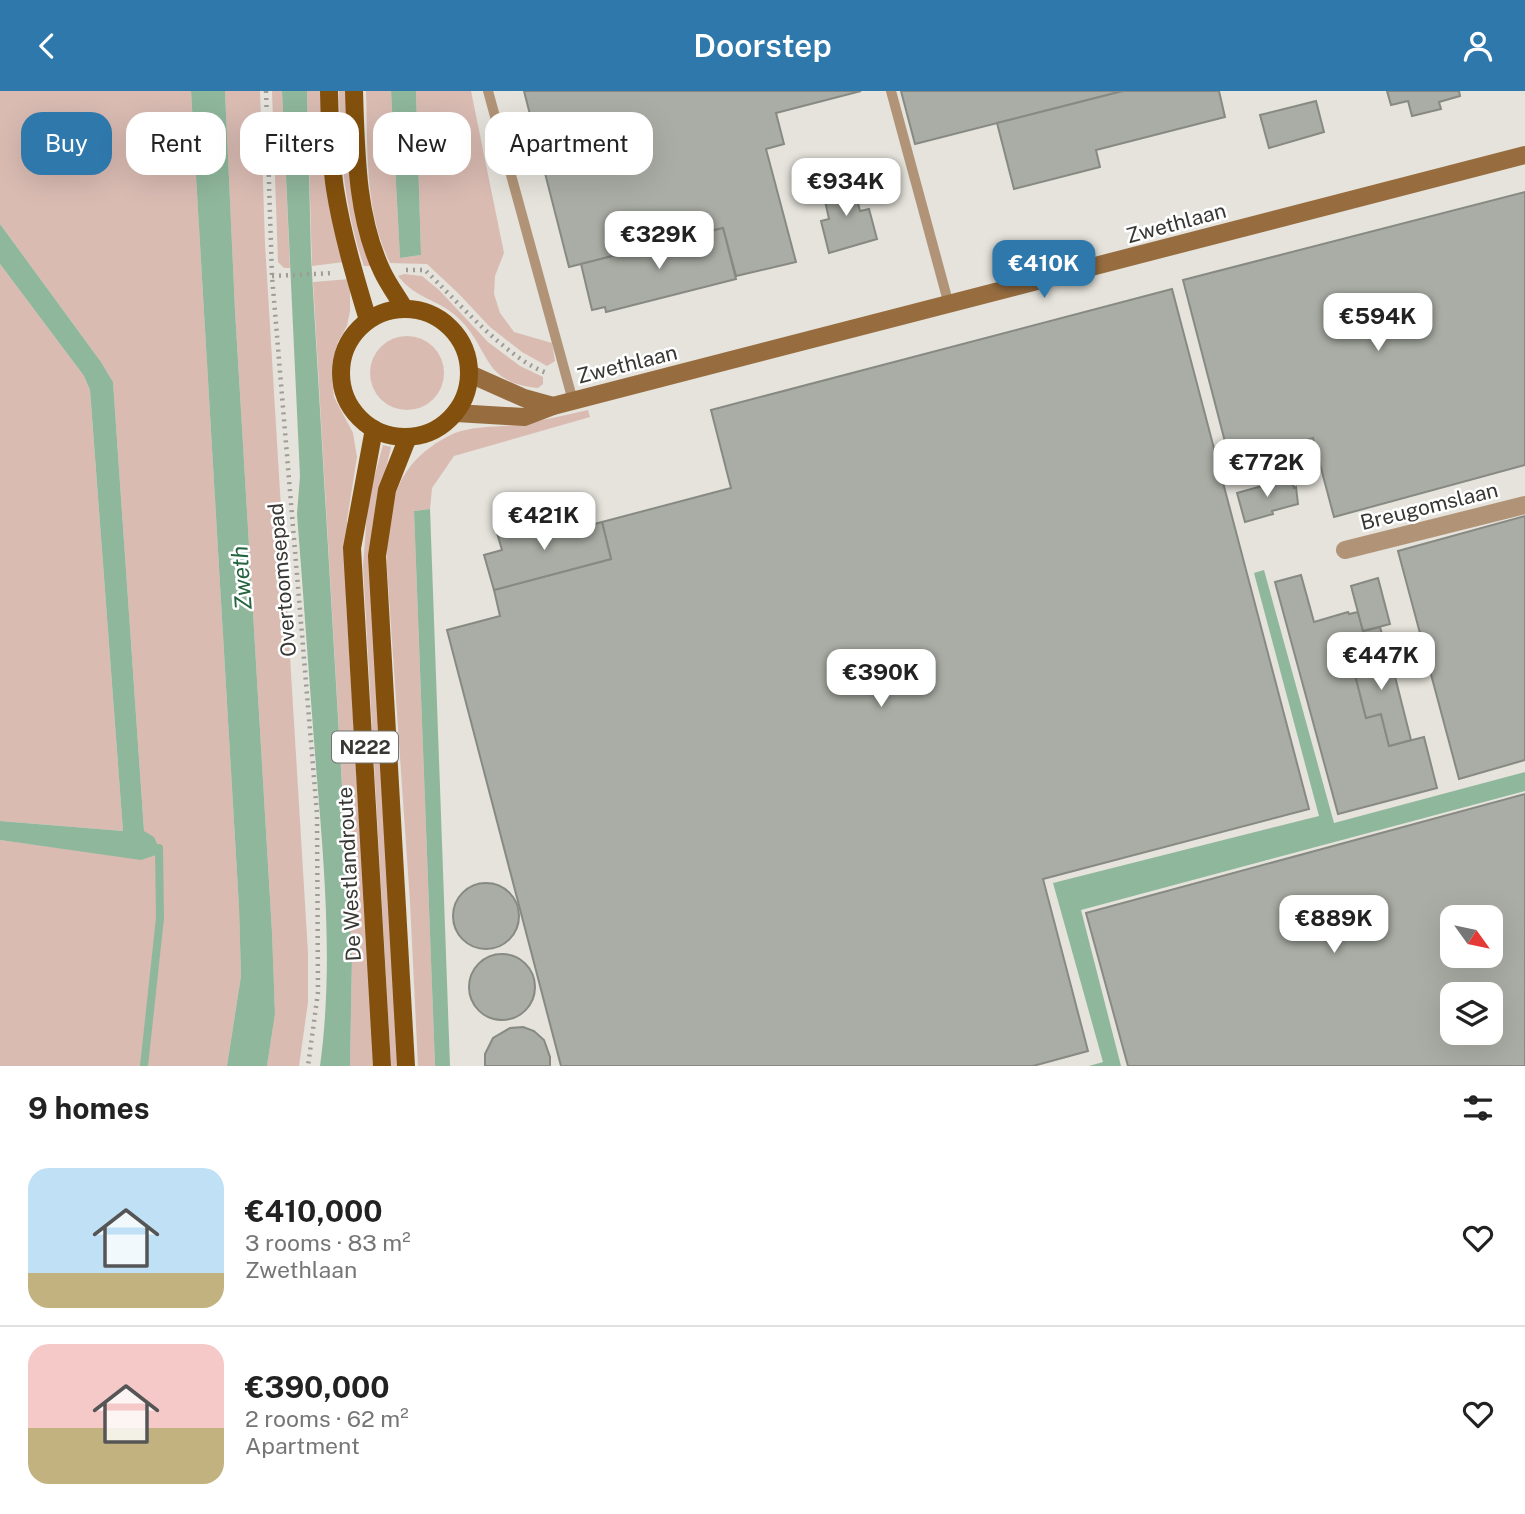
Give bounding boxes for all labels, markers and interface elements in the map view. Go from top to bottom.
icon: back [28,27,66,65]
text: Doorstep [693,27,832,64]
icon: person [1459,27,1497,65]
chip: Buy [21,112,112,175]
chip: Rent [126,112,226,175]
chip: Filters [240,112,359,175]
chip: New [373,112,471,175]
chip: Apartment [485,112,653,175]
pin: €934K [797,159,895,218]
text: €934K [808,167,884,194]
street label: Zwethlaan [1123,198,1229,248]
pin: €329K [610,211,708,271]
text: €329K [621,220,697,247]
pin: €410K [995,241,1093,300]
text: €410K [1008,249,1080,276]
pin: €594K [1329,293,1427,353]
text: €594K [1339,302,1417,329]
street label: Zwethlaan [574,339,680,389]
pin: €772K [1218,439,1316,499]
text: €772K [1229,448,1305,475]
street label: Breugomslaan [1358,477,1500,535]
pin: €421K [495,493,593,552]
text: €421K [508,501,580,528]
street label: Overtoomsepad [263,502,301,658]
water label: Zweth [225,545,257,611]
pin: €447K [1332,633,1430,692]
text: €447K [1343,641,1419,668]
pin: €390K [832,649,930,709]
text: €390K [843,658,919,685]
road number: N222 [332,731,398,762]
street label: De Westlandroute [332,786,366,962]
pin: €889K [1285,895,1383,955]
text: €889K [1295,904,1373,931]
north arrow [1440,905,1503,968]
map controls [1440,905,1503,1045]
button: layers [1440,982,1503,1045]
icon: filters [1459,1089,1497,1127]
text: 9 homes [28,1090,150,1126]
text: €410,000 [245,1193,383,1229]
icon: home [84,1196,168,1280]
icon: heart [1459,1219,1497,1257]
text: 3 rooms · 83 m² [245,1229,411,1256]
text: Zwethlaan [245,1256,357,1283]
text: €390,000 [245,1369,390,1405]
icon: home [84,1372,168,1456]
icon: heart [1459,1395,1497,1433]
text: 2 rooms · 62 m² [245,1405,409,1432]
text: Apartment [245,1432,360,1459]

